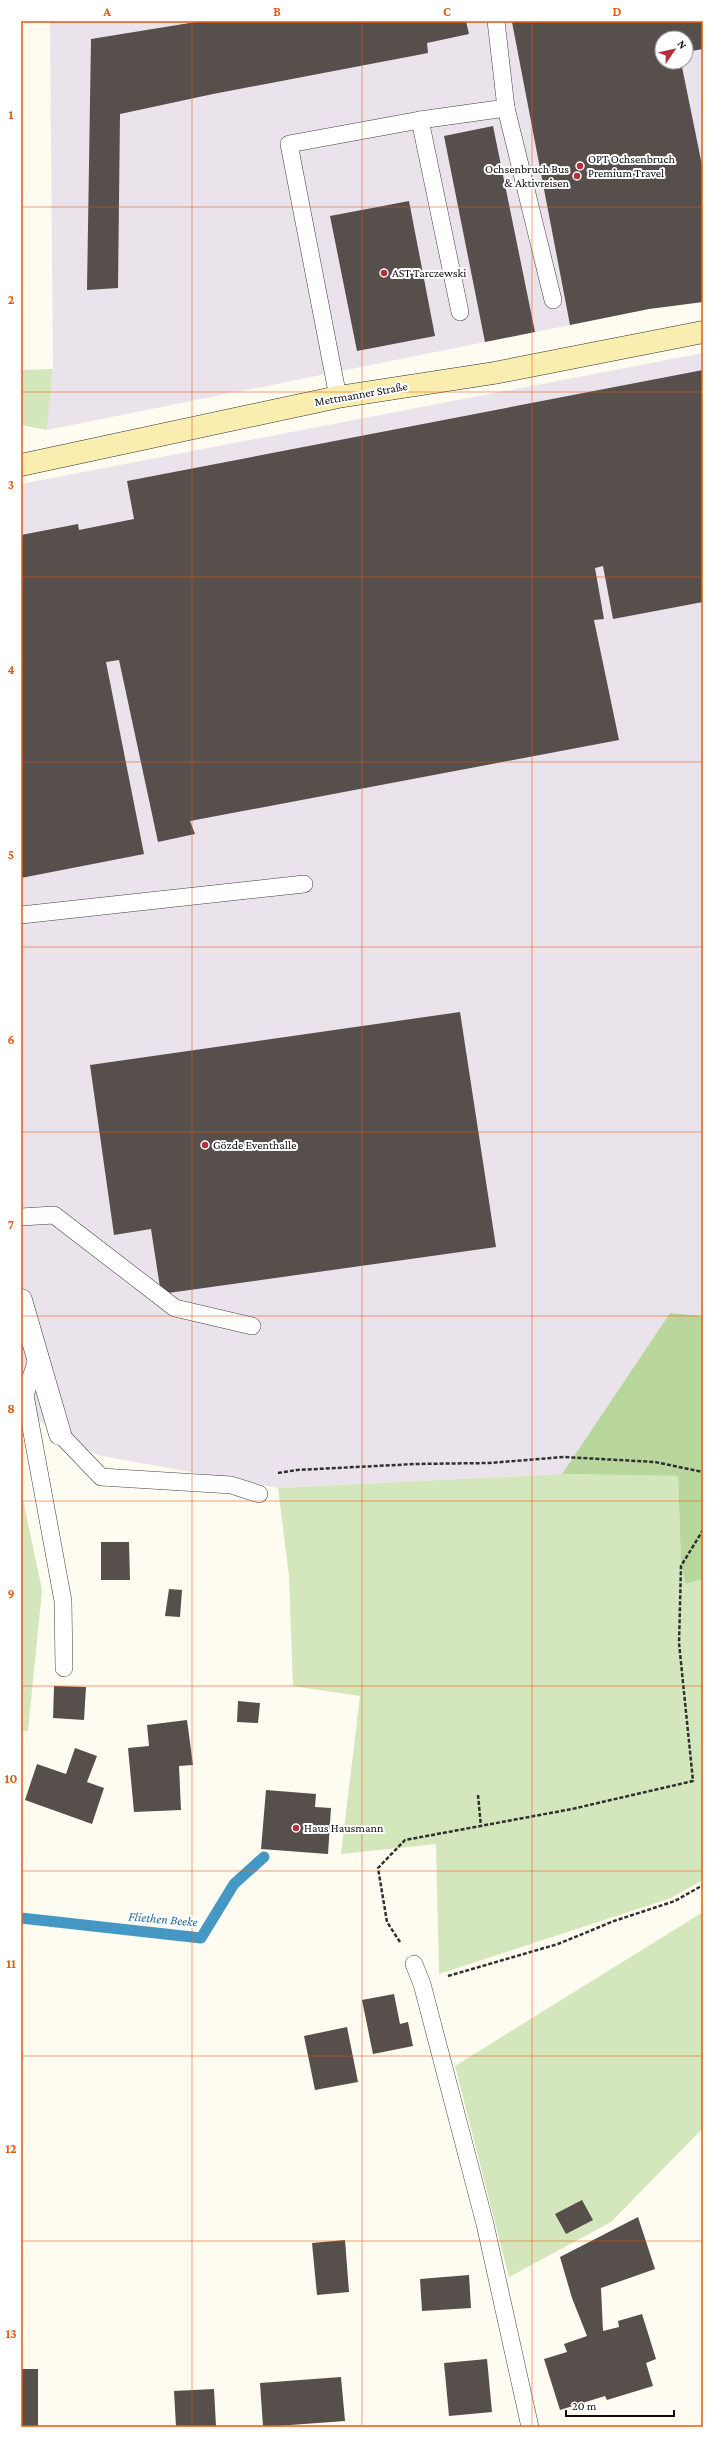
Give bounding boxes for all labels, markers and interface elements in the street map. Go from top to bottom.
text: A [102,4,111,19]
text: B [273,4,281,19]
text: C [443,4,451,19]
text: D [613,4,622,19]
north arrow [654,30,694,70]
text: N [675,38,690,51]
text: 1 [9,107,14,122]
place label: OPT Ochsenbruch Premium Travel [588,152,675,180]
marker: OPT Ochsenbruch Premium Travel [575,161,585,171]
place label: Ochsenbruch Bus & Aktivreisen [485,162,570,190]
marker: Ochsenbruch Bus & Aktivreisen [572,171,582,181]
place label: AST Tarczewski [392,266,466,280]
marker: AST Tarczewski [379,268,389,278]
text: 2 [8,292,15,307]
street label: Mettmanner Straße [313,379,409,409]
text: 3 [8,477,14,492]
text: 4 [7,662,15,677]
text: 5 [8,847,14,862]
text: 6 [7,1032,15,1047]
place label: Gözde Eventhalle [213,1138,296,1152]
marker: Gözde Eventhalle [200,1140,210,1150]
text: 7 [8,1217,14,1232]
text: 8 [7,1401,15,1416]
text: 9 [7,1586,15,1601]
text: 10 [5,1771,17,1786]
place label: Haus Hausmann [304,1821,384,1835]
marker: Haus Hausmann [291,1823,301,1833]
water label: Fliethen Beeke [128,1908,198,1930]
text: 11 [6,1956,16,1971]
text: 12 [5,2141,17,2156]
text: 13 [5,2326,17,2341]
scale bar [566,2392,674,2418]
text: 20 m [572,2399,597,2413]

